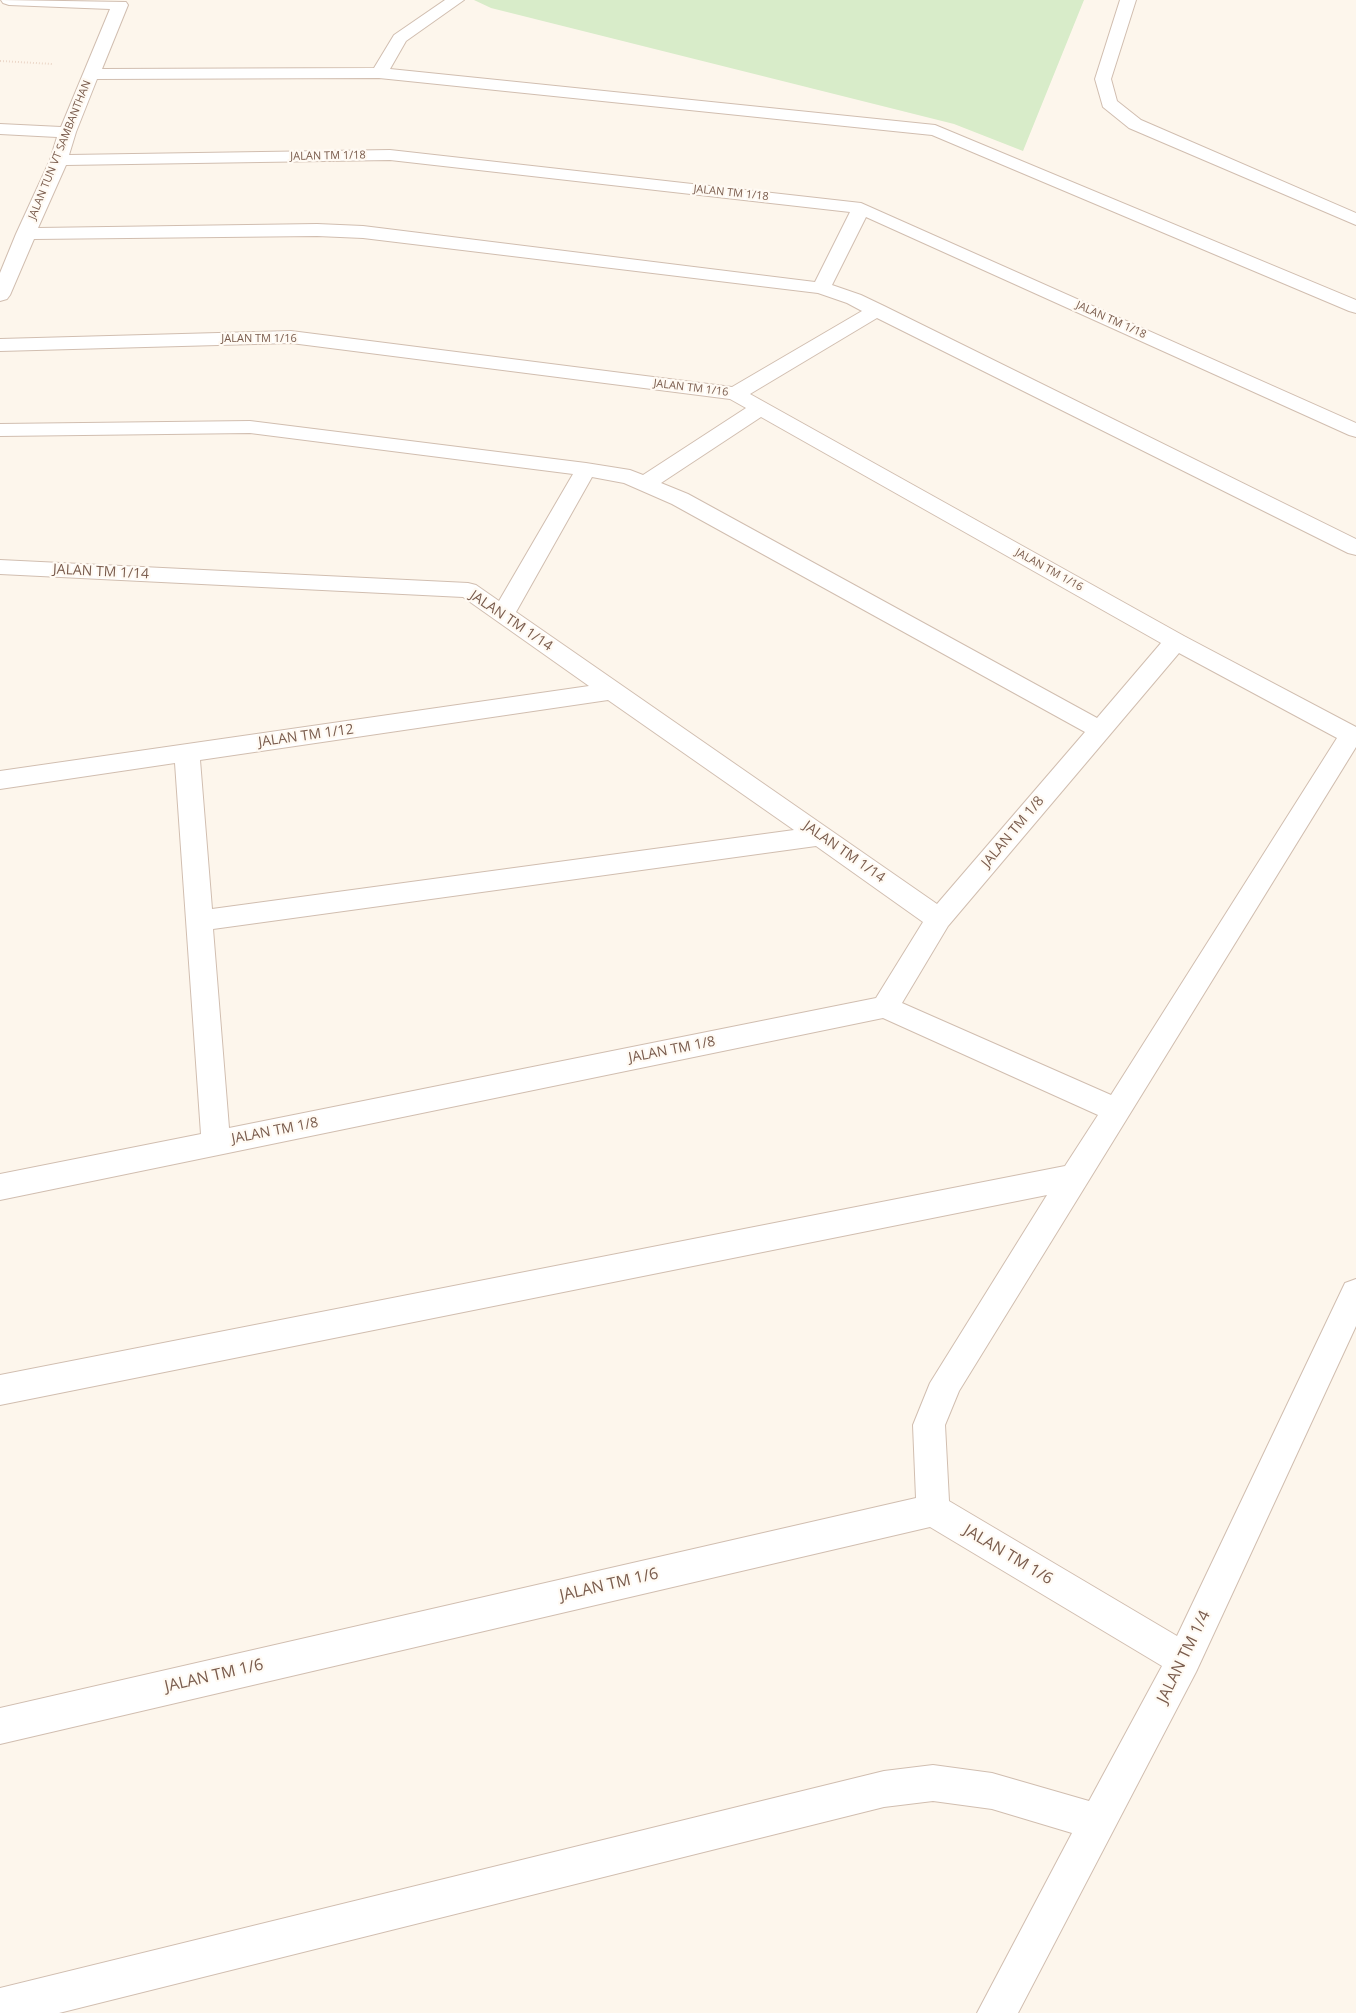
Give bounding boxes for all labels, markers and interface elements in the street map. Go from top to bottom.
street label: JALAN TUN VT SAMBANTHAN [26,78,94,222]
street label: JALAN TM 1/18 [290,149,366,163]
street label: JALAN TM 1/18 [693,182,769,204]
street label: JALAN TM 1/18 [1074,299,1148,341]
street label: JALAN TM 1/16 [221,332,297,346]
street label: JALAN TM 1/16 [653,377,729,399]
street label: JALAN TM 1/16 [1013,546,1085,594]
street label: JALAN TM 1/14 [53,561,149,583]
street label: JALAN TM 1/14 [466,587,556,655]
street label: JALAN TM 1/12 [257,721,355,751]
street label: JALAN TM 1/8 [978,793,1048,871]
street label: JALAN TM 1/14 [800,818,888,886]
street label: JALAN TM 1/8 [627,1033,717,1067]
street label: JALAN TM 1/8 [230,1114,320,1148]
street label: JALAN TM 1/6 [960,1521,1056,1589]
street label: JALAN TM 1/6 [558,1564,660,1606]
street label: JALAN TM 1/4 [1153,1608,1215,1706]
street label: JALAN TM 1/6 [163,1655,265,1697]

